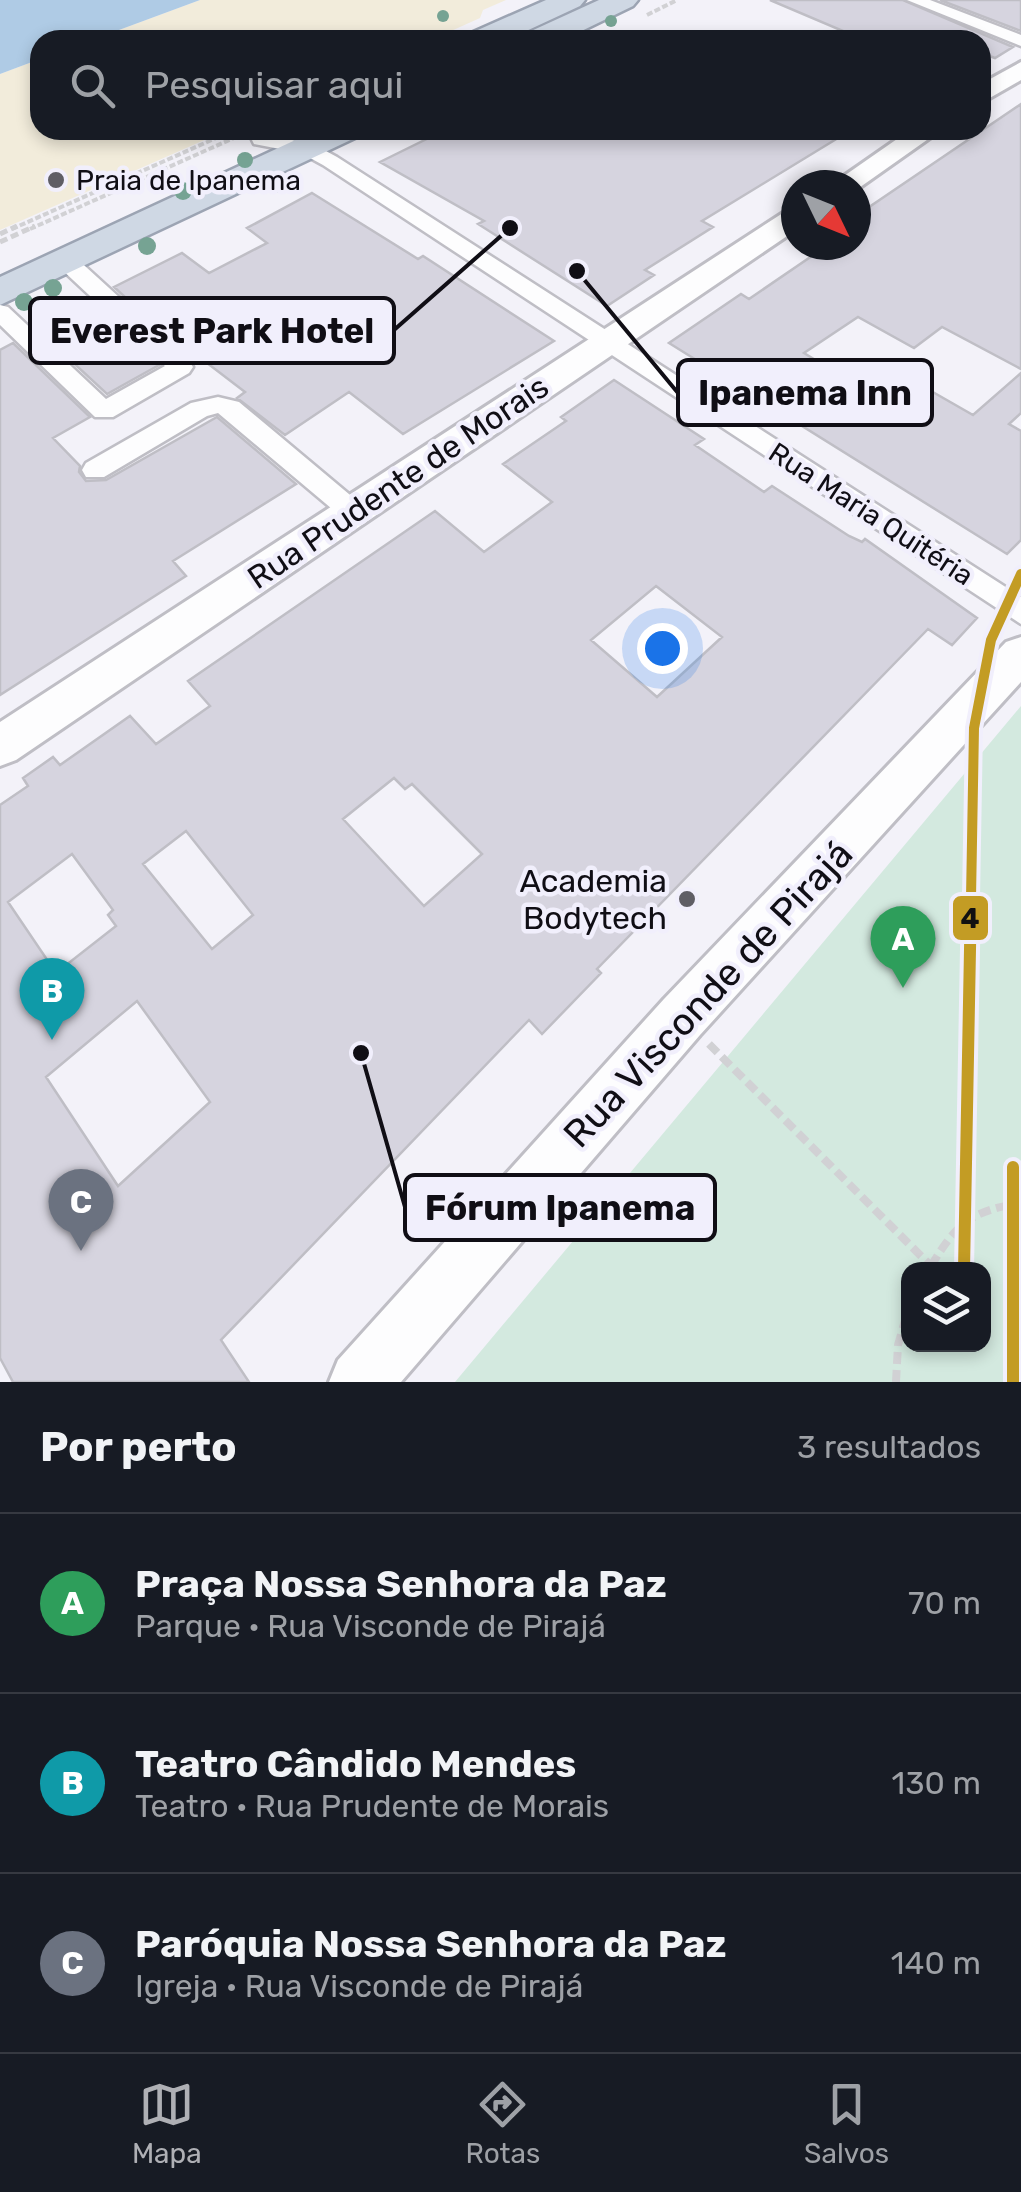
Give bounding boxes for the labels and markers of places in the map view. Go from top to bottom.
place label: Praia de Ipanema [76,164,301,197]
marker: Praia de Ipanema [45,169,67,191]
callout: Everest Park Hotel [30,298,394,363]
callout: Ipanema Inn [678,360,932,425]
place label: Academia Bodytech [520,862,667,937]
marker: Academia Bodytech [676,888,698,910]
pin: A [870,906,936,988]
pin: B [20,958,84,1040]
pin: C [48,1168,114,1251]
callout: Fórum Ipanema [405,1175,715,1240]

